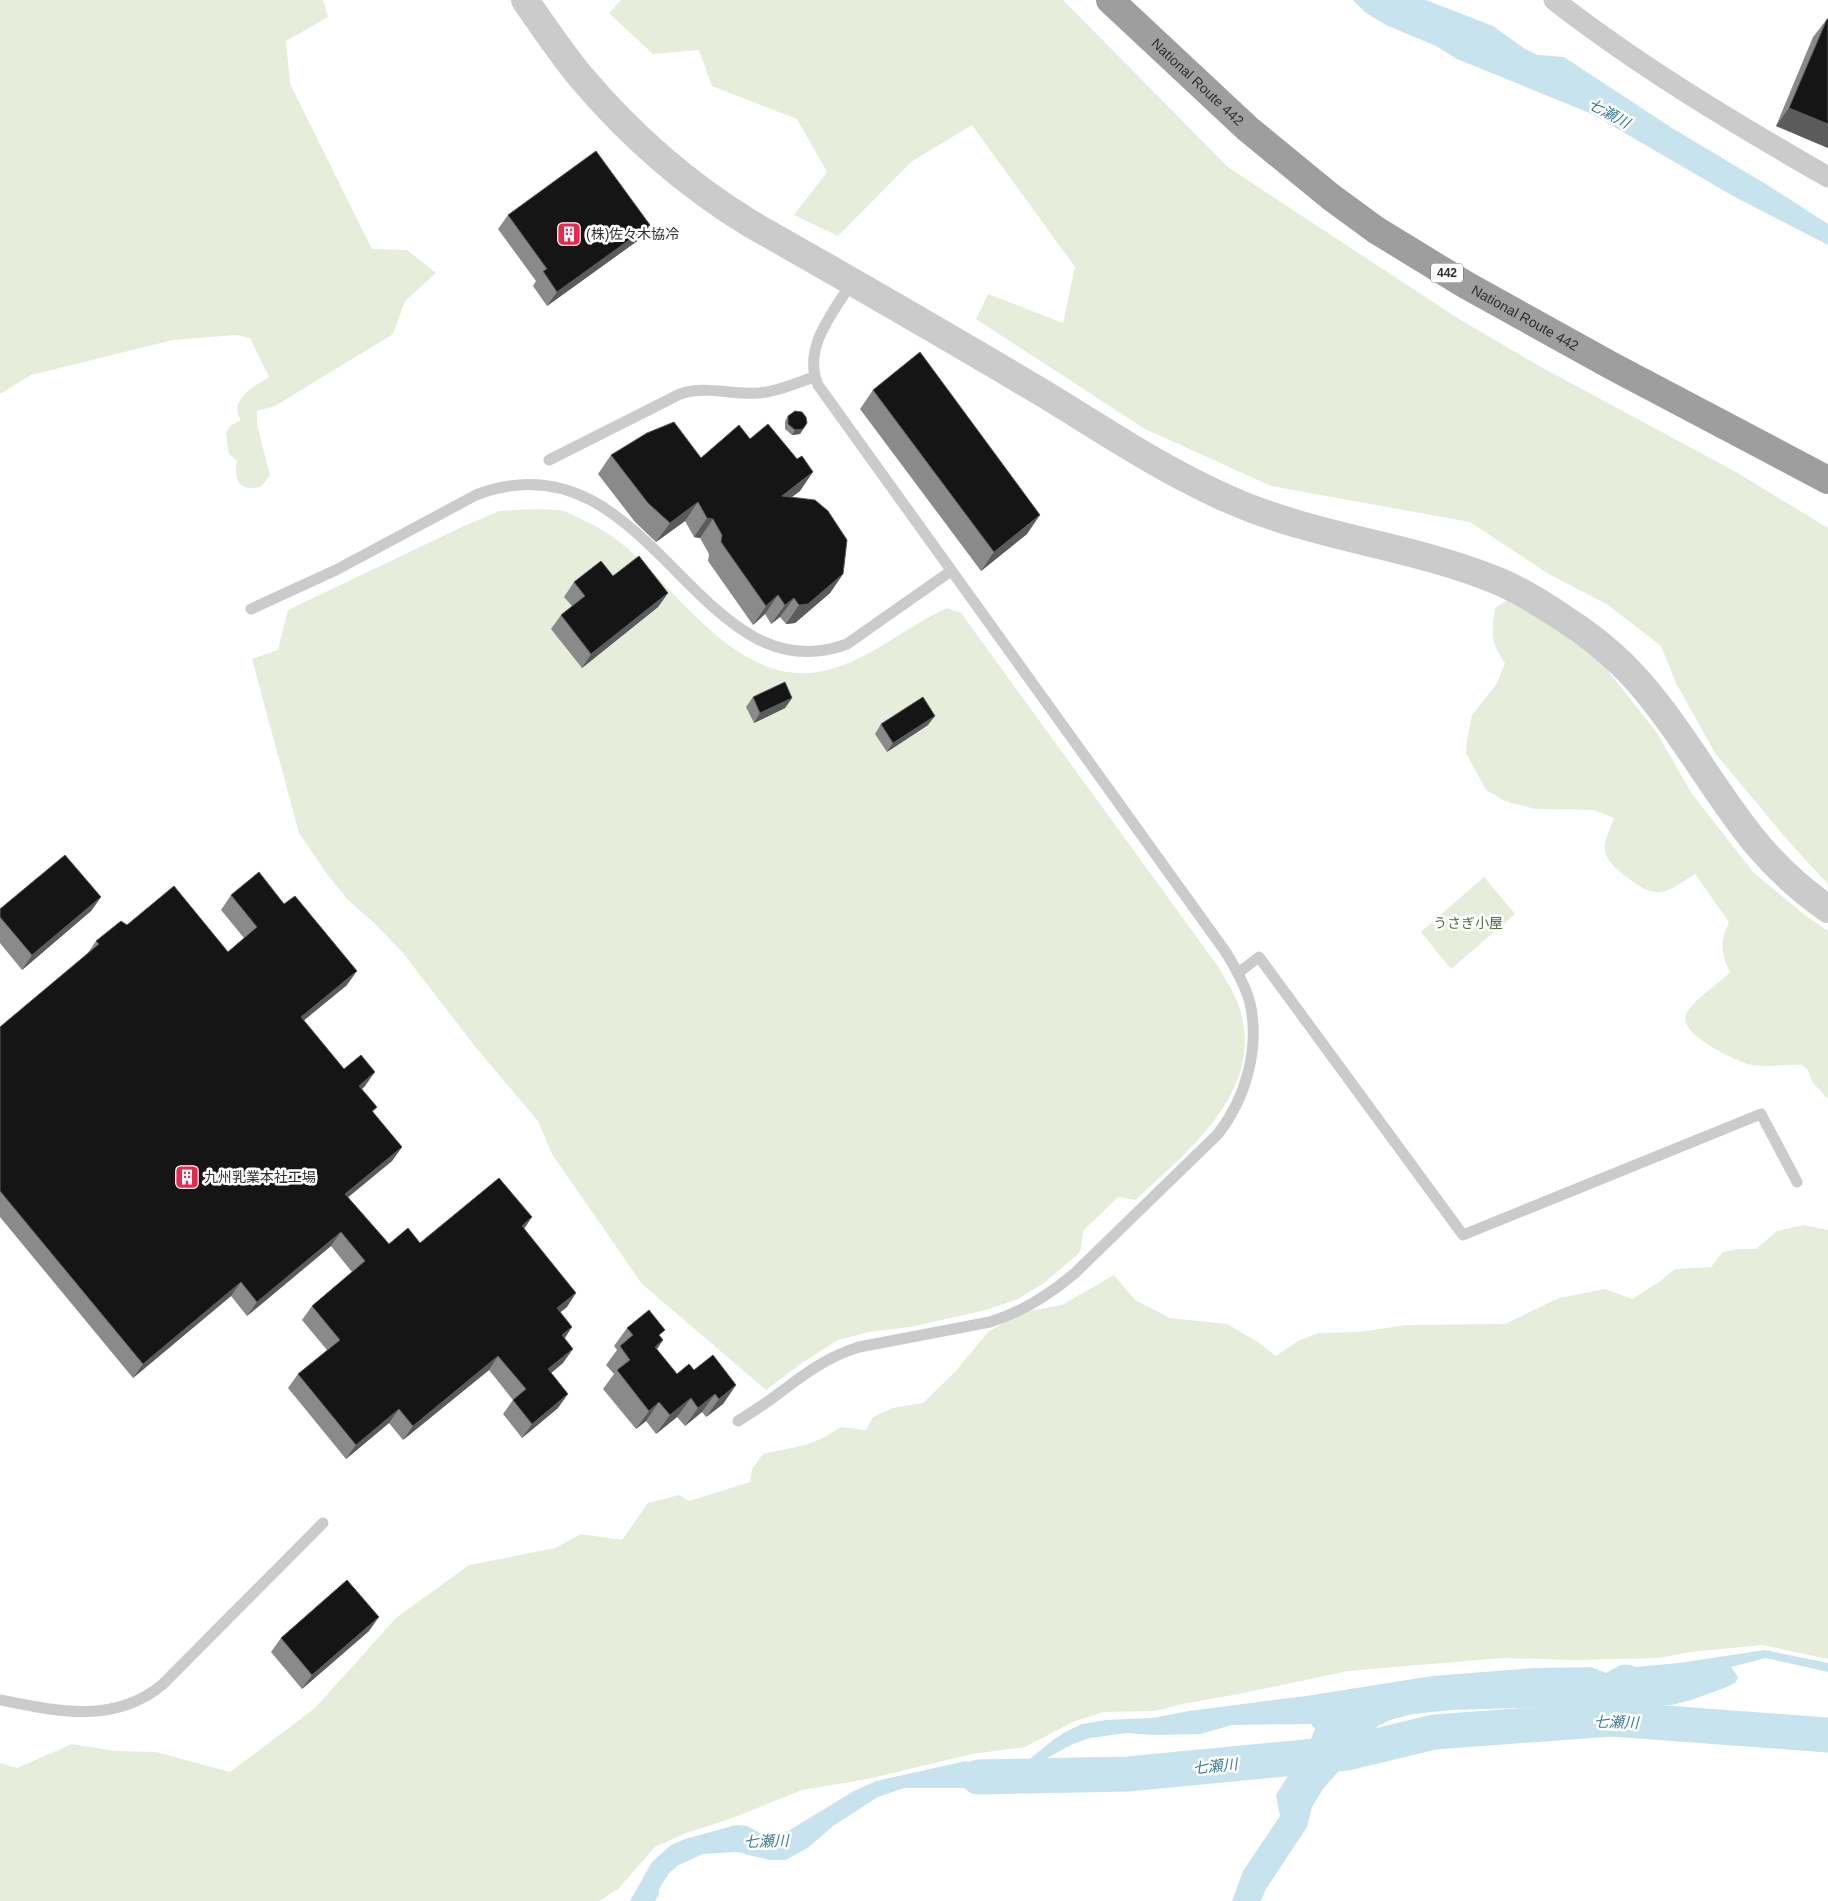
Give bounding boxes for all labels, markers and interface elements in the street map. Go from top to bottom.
street label: National Route 442 [1148,35,1247,129]
water label: 七瀬川 [1585,95,1635,132]
building icon: (株)佐々木協冷 [556,221,582,247]
place label: (株)佐々木協冷 [586,226,679,242]
road number: 442 [1431,264,1463,282]
street label: National Route 442 [1469,282,1582,354]
park label: うさぎ小屋 [1433,915,1503,931]
building icon: 九州乳業本社工場 [174,1164,200,1190]
place label: 九州乳業本社工場 [204,1169,316,1185]
water label: 七瀬川 [1593,1713,1641,1731]
water label: 七瀬川 [1192,1755,1240,1777]
water label: 七瀬川 [743,1832,791,1850]

